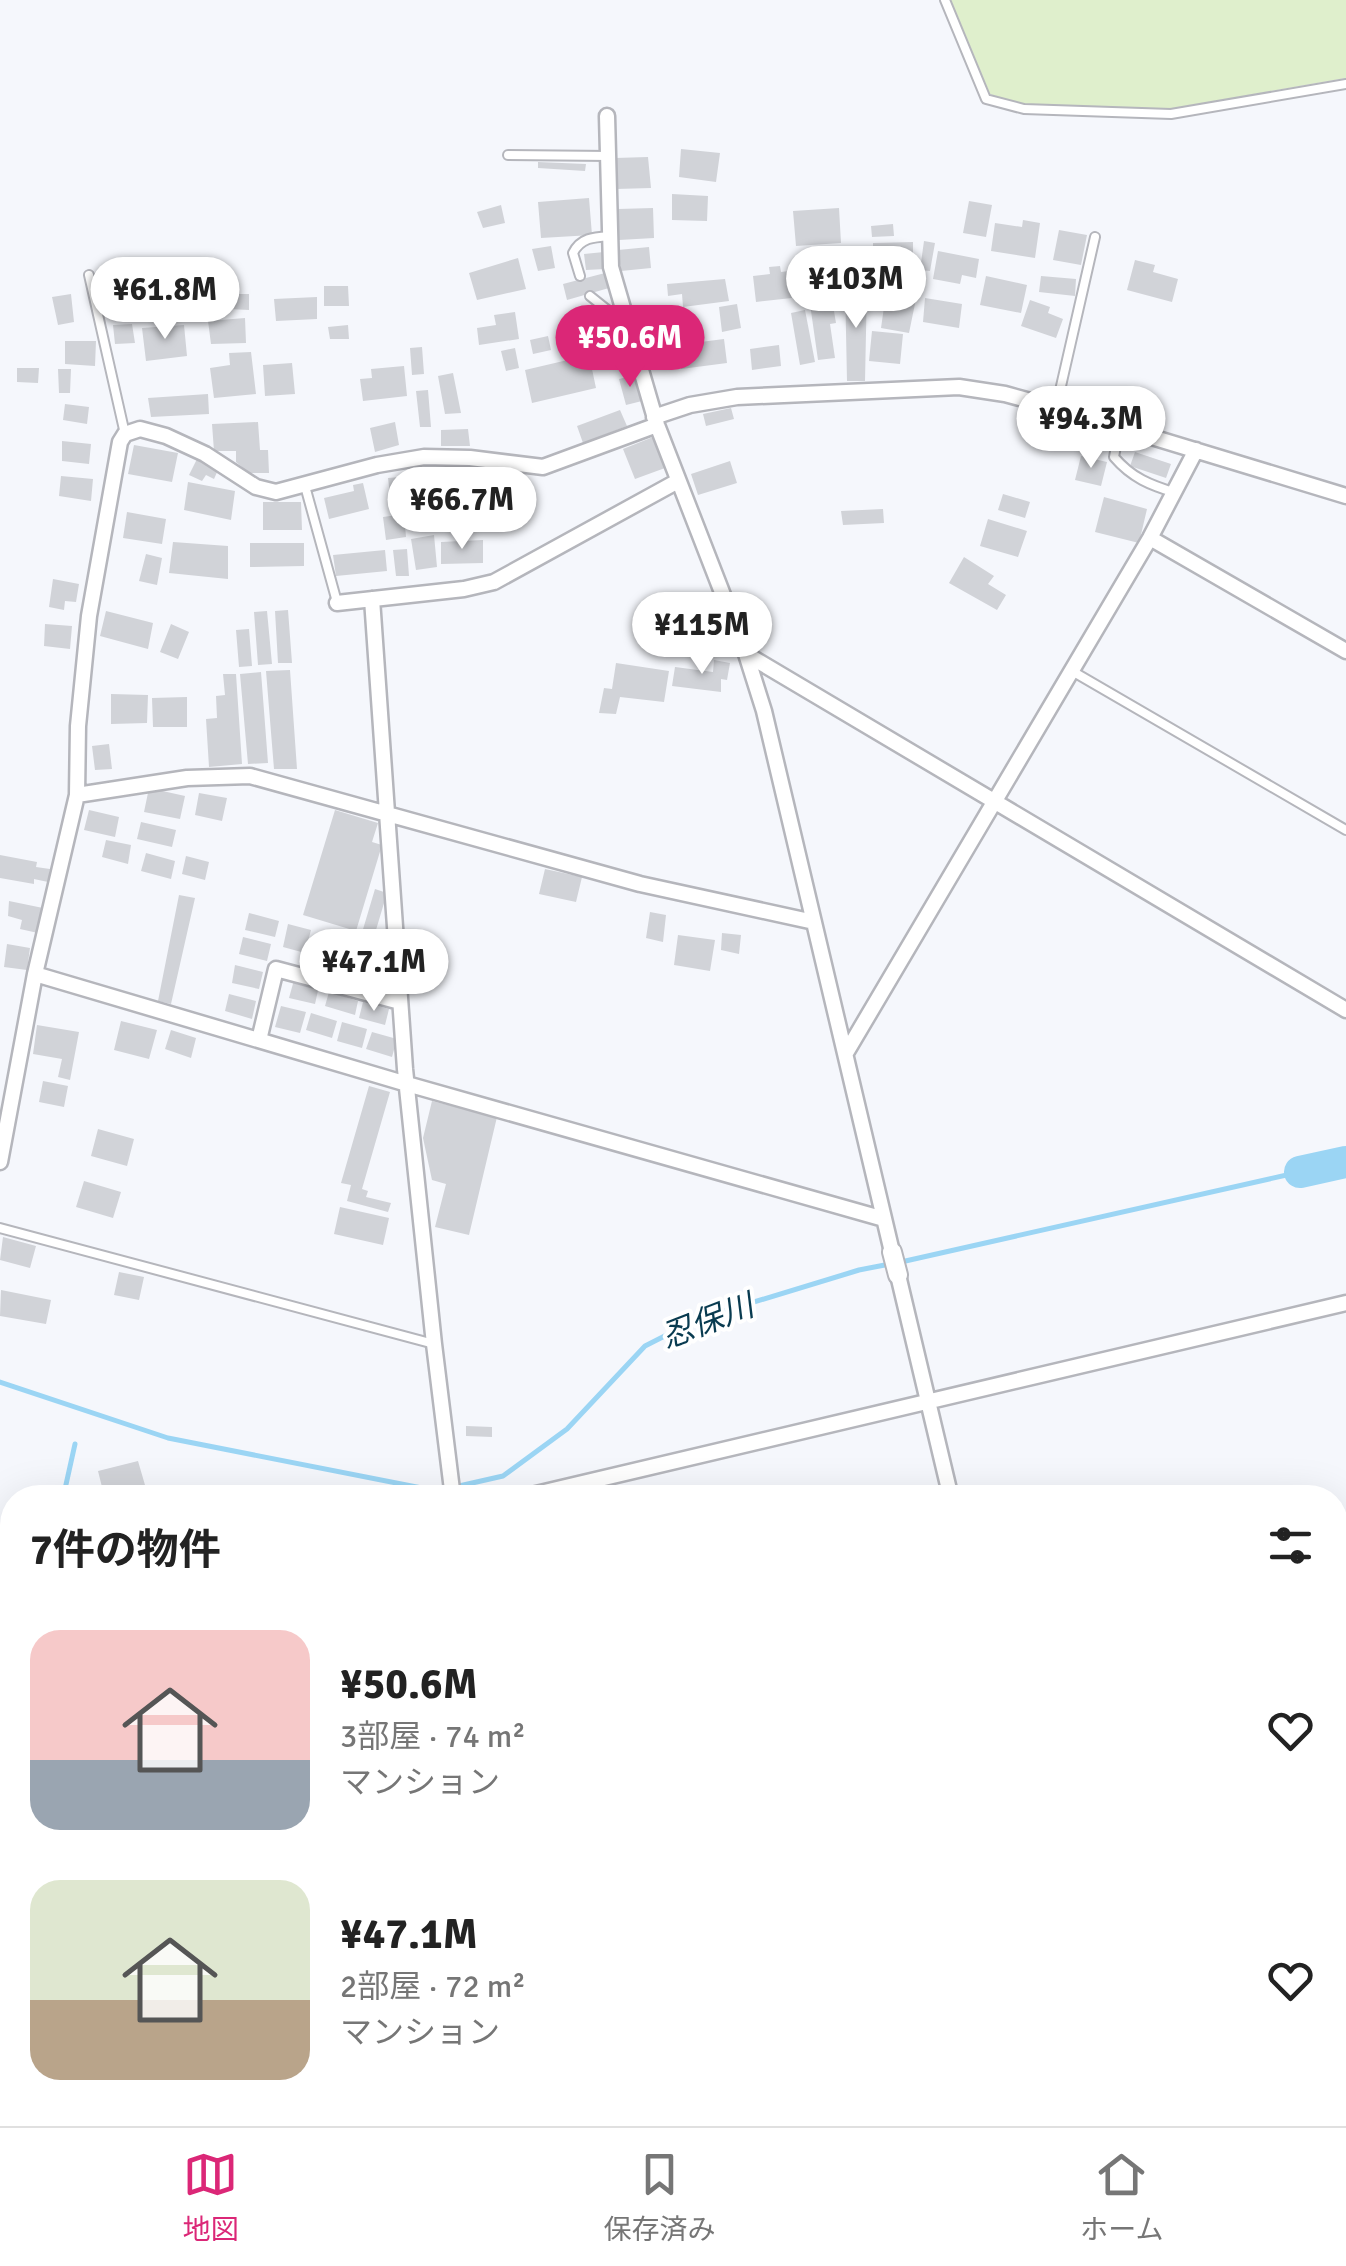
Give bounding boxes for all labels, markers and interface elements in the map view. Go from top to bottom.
pin: ¥103M [786,246,926,331]
pin: ¥61.8M [84,257,246,342]
text: ¥103M [808,259,904,298]
text: ¥61.8M [113,270,217,309]
pin: ¥50.6M [549,305,711,390]
text: ¥50.6M [578,318,682,357]
pin: ¥94.3M [1010,386,1172,471]
text: ¥94.3M [1039,399,1143,438]
pin: ¥66.7M [381,467,543,552]
text: ¥66.7M [410,480,514,519]
pin: ¥115M [632,592,772,677]
text: ¥115M [654,605,750,644]
pin: ¥47.1M [293,929,455,1014]
text: ¥47.1M [322,942,426,981]
water label: 忍保川 [655,1285,762,1357]
icon: filters [1263,1518,1318,1573]
text: 7件の物件 [30,1525,221,1576]
text: ¥50.6M [340,1659,478,1710]
icon: home [110,1670,230,1790]
icon: heart [1263,1703,1318,1758]
text: 3部屋 · 74 m² [340,1717,526,1756]
text: マンション [340,1763,500,1802]
text: ¥47.1M [340,1909,478,1960]
icon: home [110,1920,230,2040]
icon: heart [1263,1953,1318,2008]
text: 2部屋 · 72 m² [340,1967,526,2006]
text: マンション [340,2013,500,2052]
tab: 地図 [182,2147,238,2247]
tab: 保存済み [603,2147,715,2247]
tab: ホーム [1080,2147,1164,2247]

